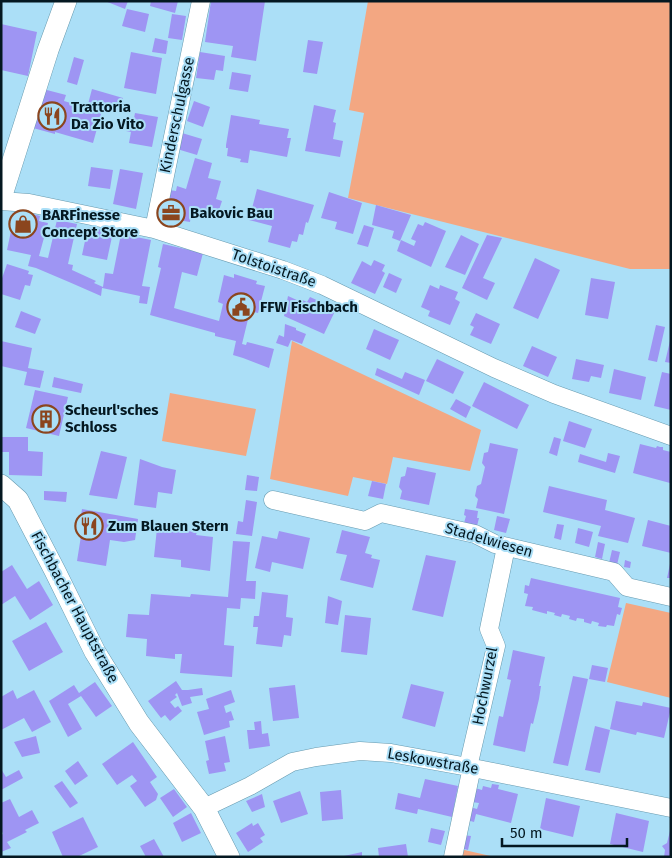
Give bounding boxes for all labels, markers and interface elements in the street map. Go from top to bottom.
street label: Kinderschulgasse [156,55,198,175]
place label: Trattoria Da Zio Vito [71,98,144,133]
restaurant icon: Trattoria Da Zio Vito [37,101,67,131]
office icon: Bakovic Bau [156,198,186,228]
place label: Bakovic Bau [190,204,273,222]
place label: BARFinesse Concept Store [42,206,138,241]
shop icon: BARFinesse Concept Store [8,209,38,239]
street label: Tolstoistraße [229,245,319,291]
public building icon: FFW Fischbach [226,292,256,322]
place label: FFW Fischbach [260,298,358,316]
place label: Scheurl'sches Schloss [65,401,159,436]
building icon: Scheurl'sches Schloss [31,404,61,434]
restaurant icon: Zum Blauen Stern [74,511,104,541]
place label: Zum Blauen Stern [108,517,229,535]
street label: Stadelwiesen [443,519,535,561]
street label: Fischbacher Hauptstraße [27,528,123,686]
street label: Hochwurzel [469,645,501,727]
street label: Leskowstraße [386,744,480,778]
scale bar [502,816,627,848]
text: 50 m [510,824,543,842]

